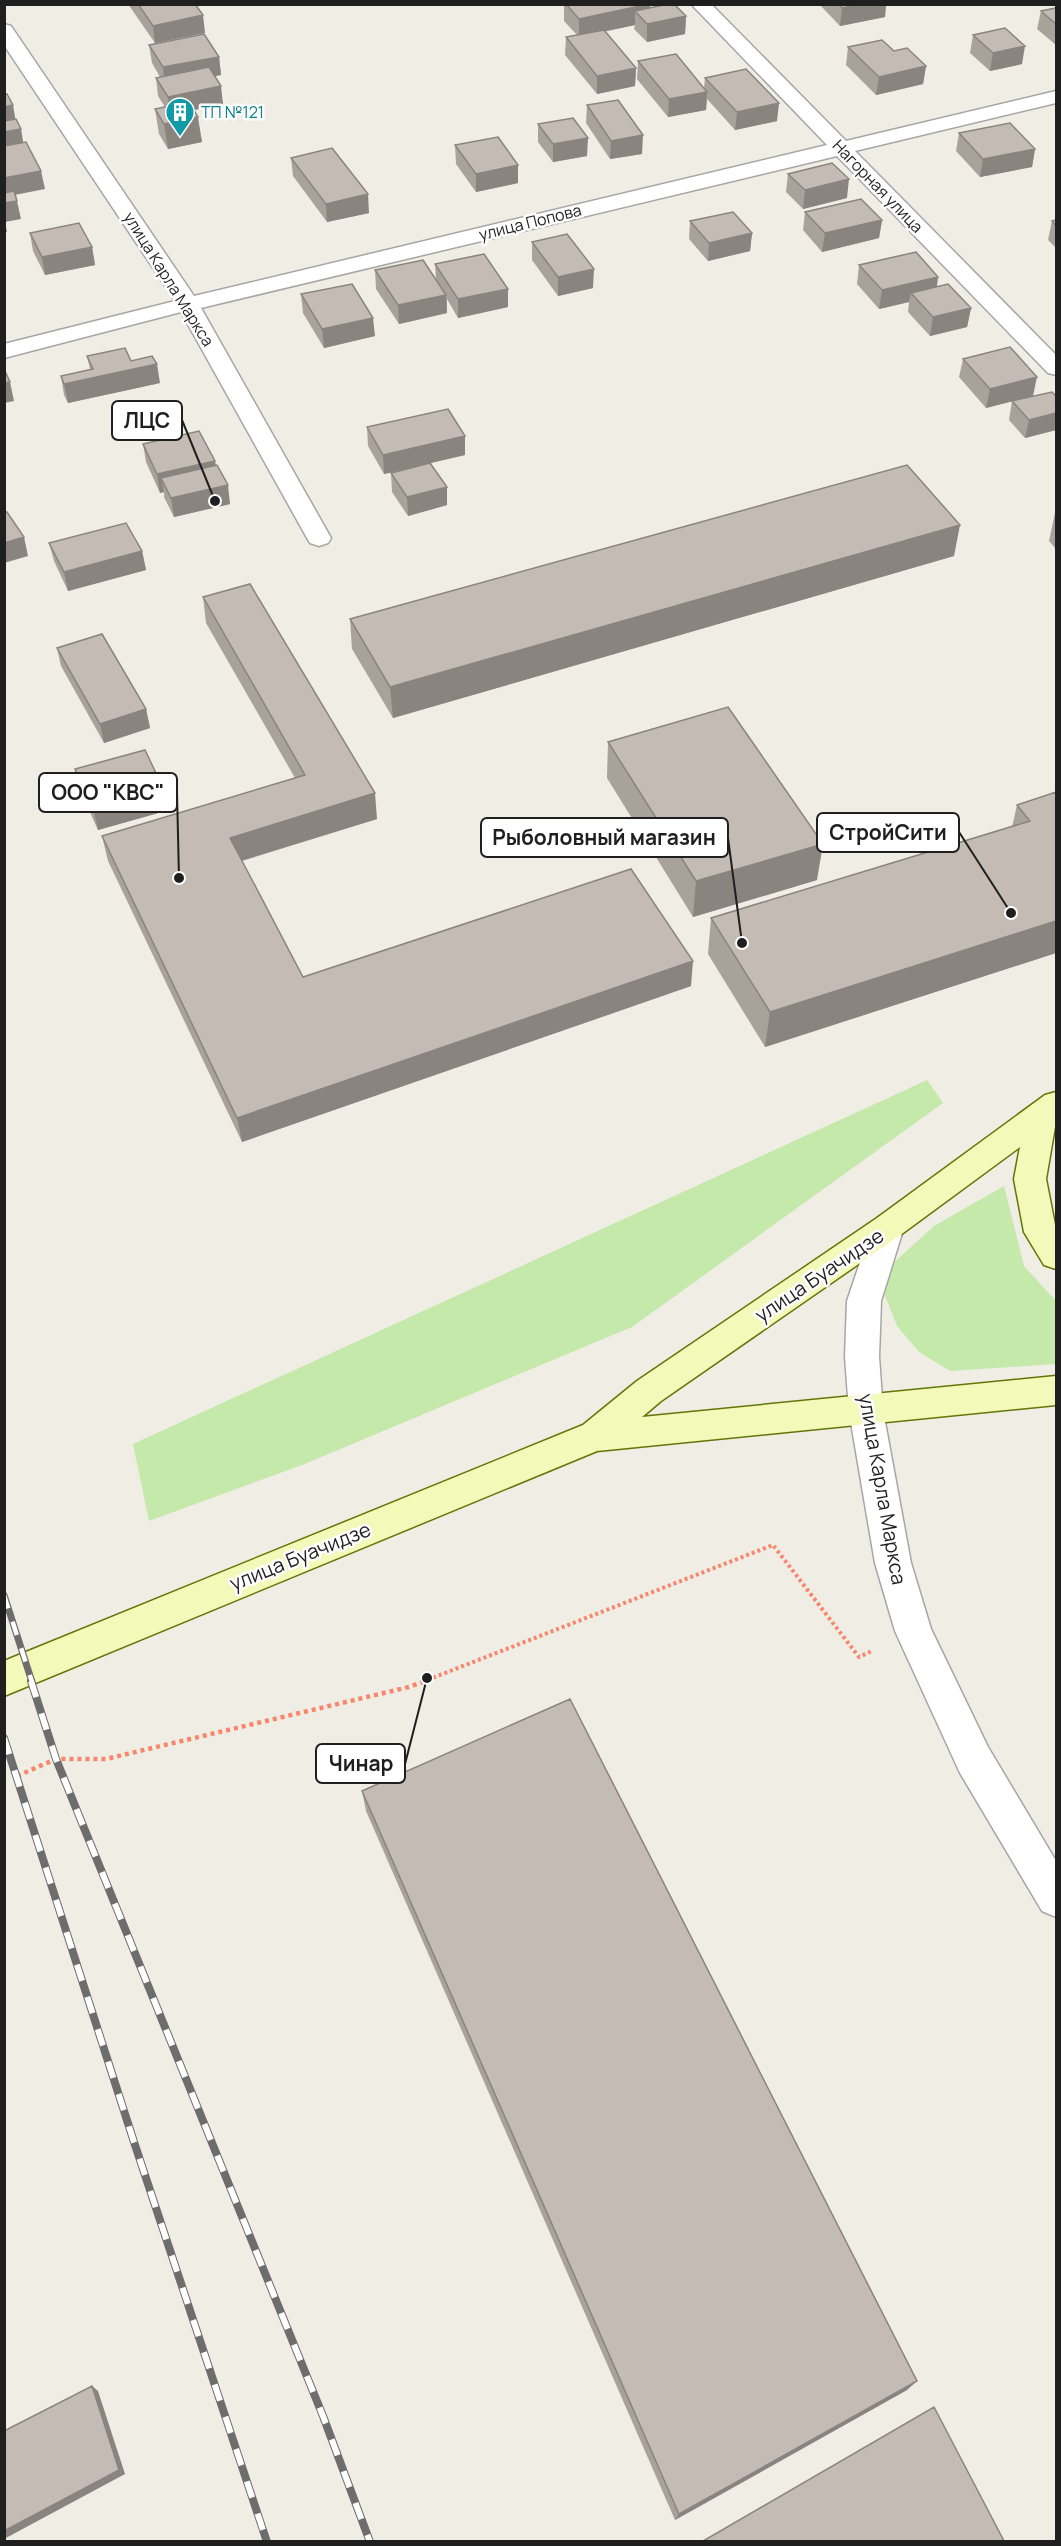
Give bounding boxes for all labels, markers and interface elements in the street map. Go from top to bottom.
building icon: ТП №121 [164,96,196,138]
place label: ТП №121 [201,101,264,123]
street label: Нагорная улица [828,135,928,237]
street label: улица Попова [476,199,584,245]
street label: улица Карла Маркса [119,208,219,350]
callout: ЛЦС [112,401,182,440]
text: ЛЦС [124,406,170,434]
callout: ООО "КВС" [39,773,177,812]
text: ООО "КВС" [51,778,165,806]
callout: СтройСити [817,813,959,852]
callout: Рыболовный магазин [481,818,728,857]
text: СтройСити [829,818,947,846]
text: Рыболовный магазин [492,823,716,851]
street label: улица Буачидзе [749,1222,889,1328]
street label: улица Карла Маркса [853,1391,913,1587]
street label: улица Буачидзе [225,1515,375,1597]
callout: Чинар [316,1744,405,1783]
text: Чинар [328,1749,394,1777]

